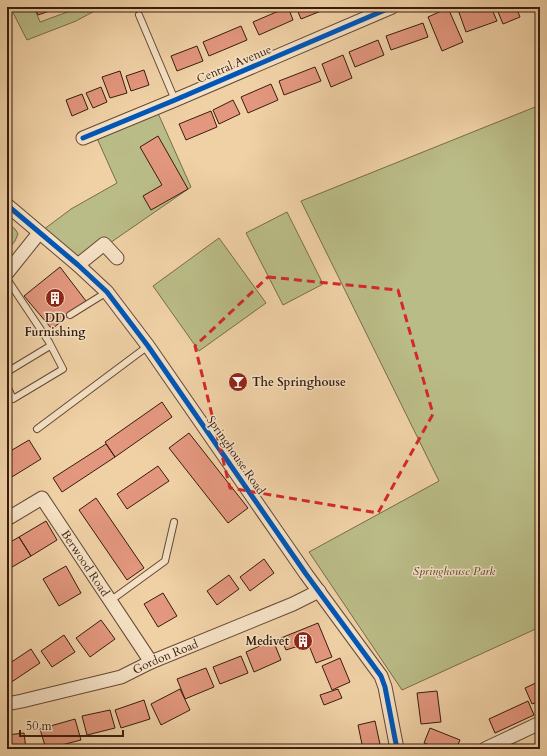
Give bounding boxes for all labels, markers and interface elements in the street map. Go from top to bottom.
street label: Central Avenue [194,41,274,87]
building icon: DD Furnishing [44,287,66,309]
place label: DD Furnishing [24,310,86,340]
bar icon: The Springhouse [227,371,249,393]
place label: The Springhouse [252,374,346,390]
street label: Springhouse Road [203,413,269,498]
street label: Berwood Road [57,527,113,600]
park label: Springhouse Park [413,563,495,579]
building icon: Medivet [292,630,314,652]
place label: Medivet [246,633,290,649]
street label: Gordon Road [130,635,201,678]
scale bar [20,712,123,738]
text: 50 m [26,718,53,734]

